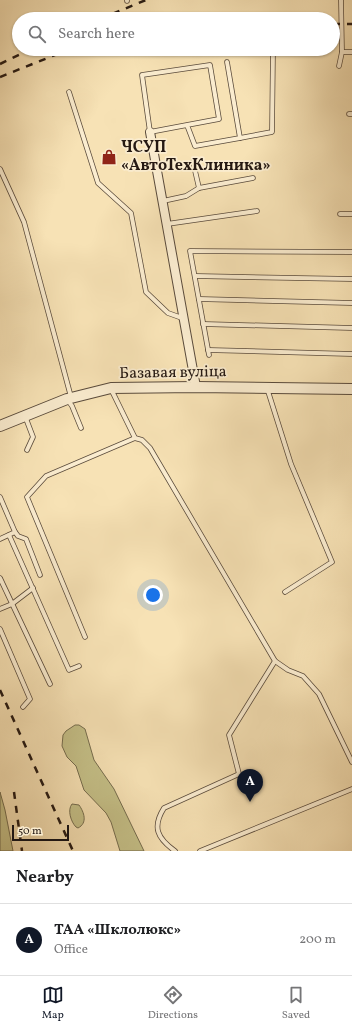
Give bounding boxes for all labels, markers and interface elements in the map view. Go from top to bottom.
search box [12,12,340,56]
icon: search [26,23,48,45]
text: Search here [58,24,135,45]
place label: ЧСУП «АвтоТехКлиника» [121,137,271,177]
shop icon: ЧСУП «АвтоТехКлиника» [100,148,118,166]
street label: Базавая вуліца [119,361,227,385]
your location [143,585,163,605]
pin: A [237,769,263,802]
scale bar [12,823,69,842]
text: 50 m [18,824,42,839]
text: Nearby [16,866,74,889]
text: ТАА «Шклолюкс» [54,920,181,941]
text: A [24,931,34,949]
text: 200 m [299,931,336,949]
text: Office [54,941,88,959]
tab: Map [42,984,64,1023]
tab: Directions [148,984,198,1023]
tab: Saved [282,984,310,1023]

